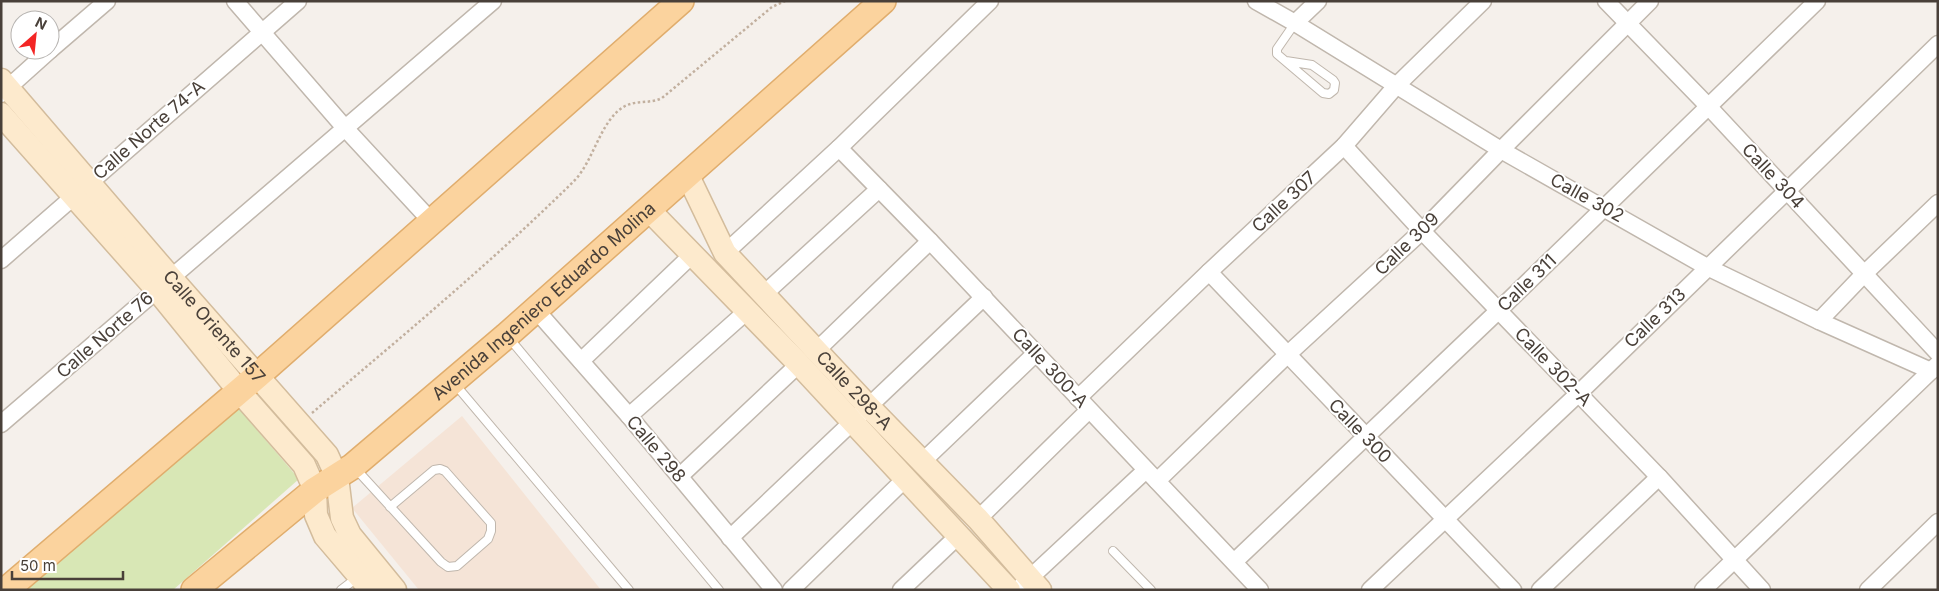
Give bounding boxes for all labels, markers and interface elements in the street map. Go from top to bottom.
north arrow [10,10,60,60]
text: N [33,13,50,33]
street label: Calle Norte 74-A [89,75,209,184]
street label: Calle 304 [1738,139,1809,213]
street label: Calle 307 [1247,167,1320,237]
street label: Calle 302 [1547,169,1628,226]
street label: Avenida Ingeniero Eduardo Molina [427,197,659,404]
street label: Calle 309 [1370,208,1443,279]
street label: Calle 311 [1493,250,1560,316]
street label: Calle Oriente 157 [159,266,270,387]
street label: Calle 313 [1620,283,1690,352]
street label: Calle Norte 76 [52,287,157,382]
street label: Calle 300-A [1008,323,1093,412]
street label: Calle 302-A [1511,323,1596,410]
street label: Calle 298-A [812,346,897,434]
street label: Calle 300 [1325,394,1396,467]
street label: Calle 298 [622,411,690,486]
scale bar [12,548,124,580]
text: 50 m [20,556,56,575]

